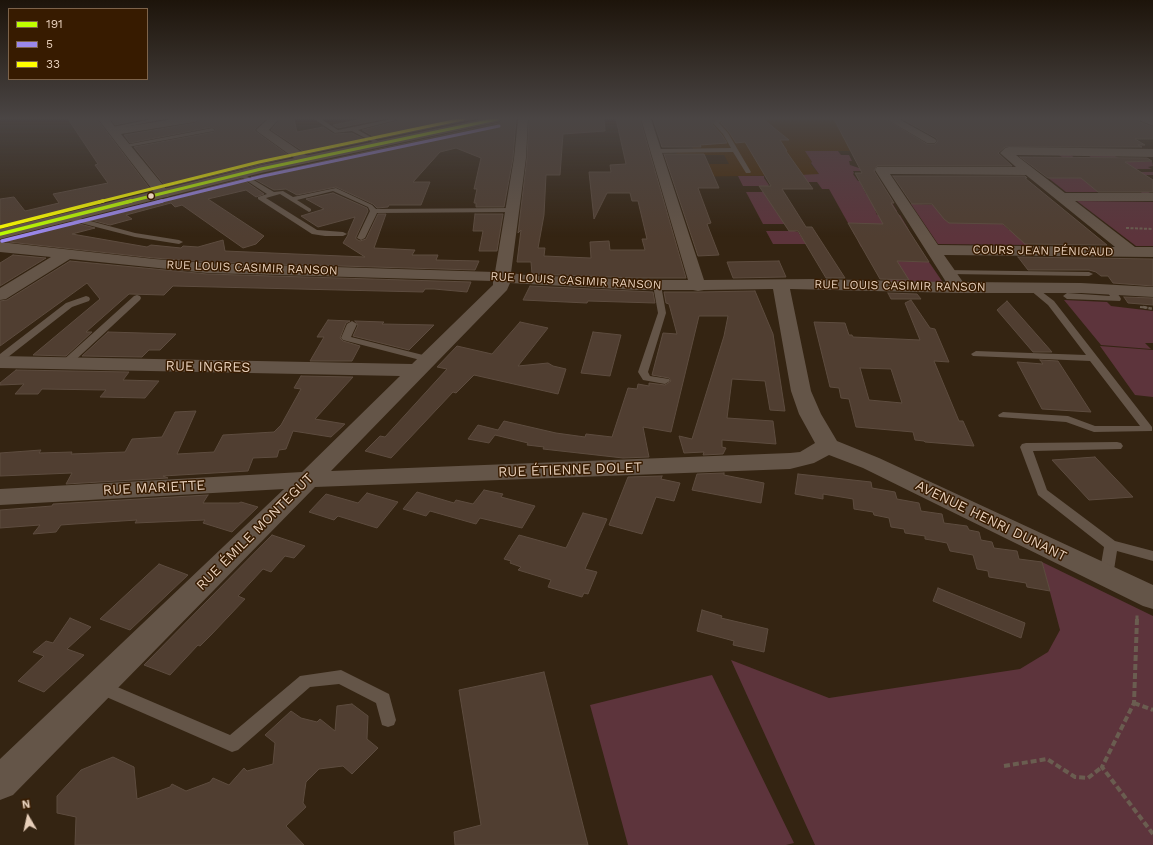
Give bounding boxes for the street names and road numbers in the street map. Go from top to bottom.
street label: COURS JEAN PÉNICAUD [972,243,1114,259]
street label: RUE LOUIS CASIMIR RANSON [166,258,338,278]
street label: RUE LOUIS CASIMIR RANSON [490,269,662,293]
street label: RUE LOUIS CASIMIR RANSON [814,277,986,295]
street label: RUE INGRES [166,358,250,376]
street label: RUE ÉTIENNE DOLET [498,459,642,481]
street label: RUE ÉMILE MONTEGUT [193,470,317,594]
street label: RUE MARIETTE [102,477,206,499]
street label: AVENUE HENRI DUNANT [913,477,1069,565]

